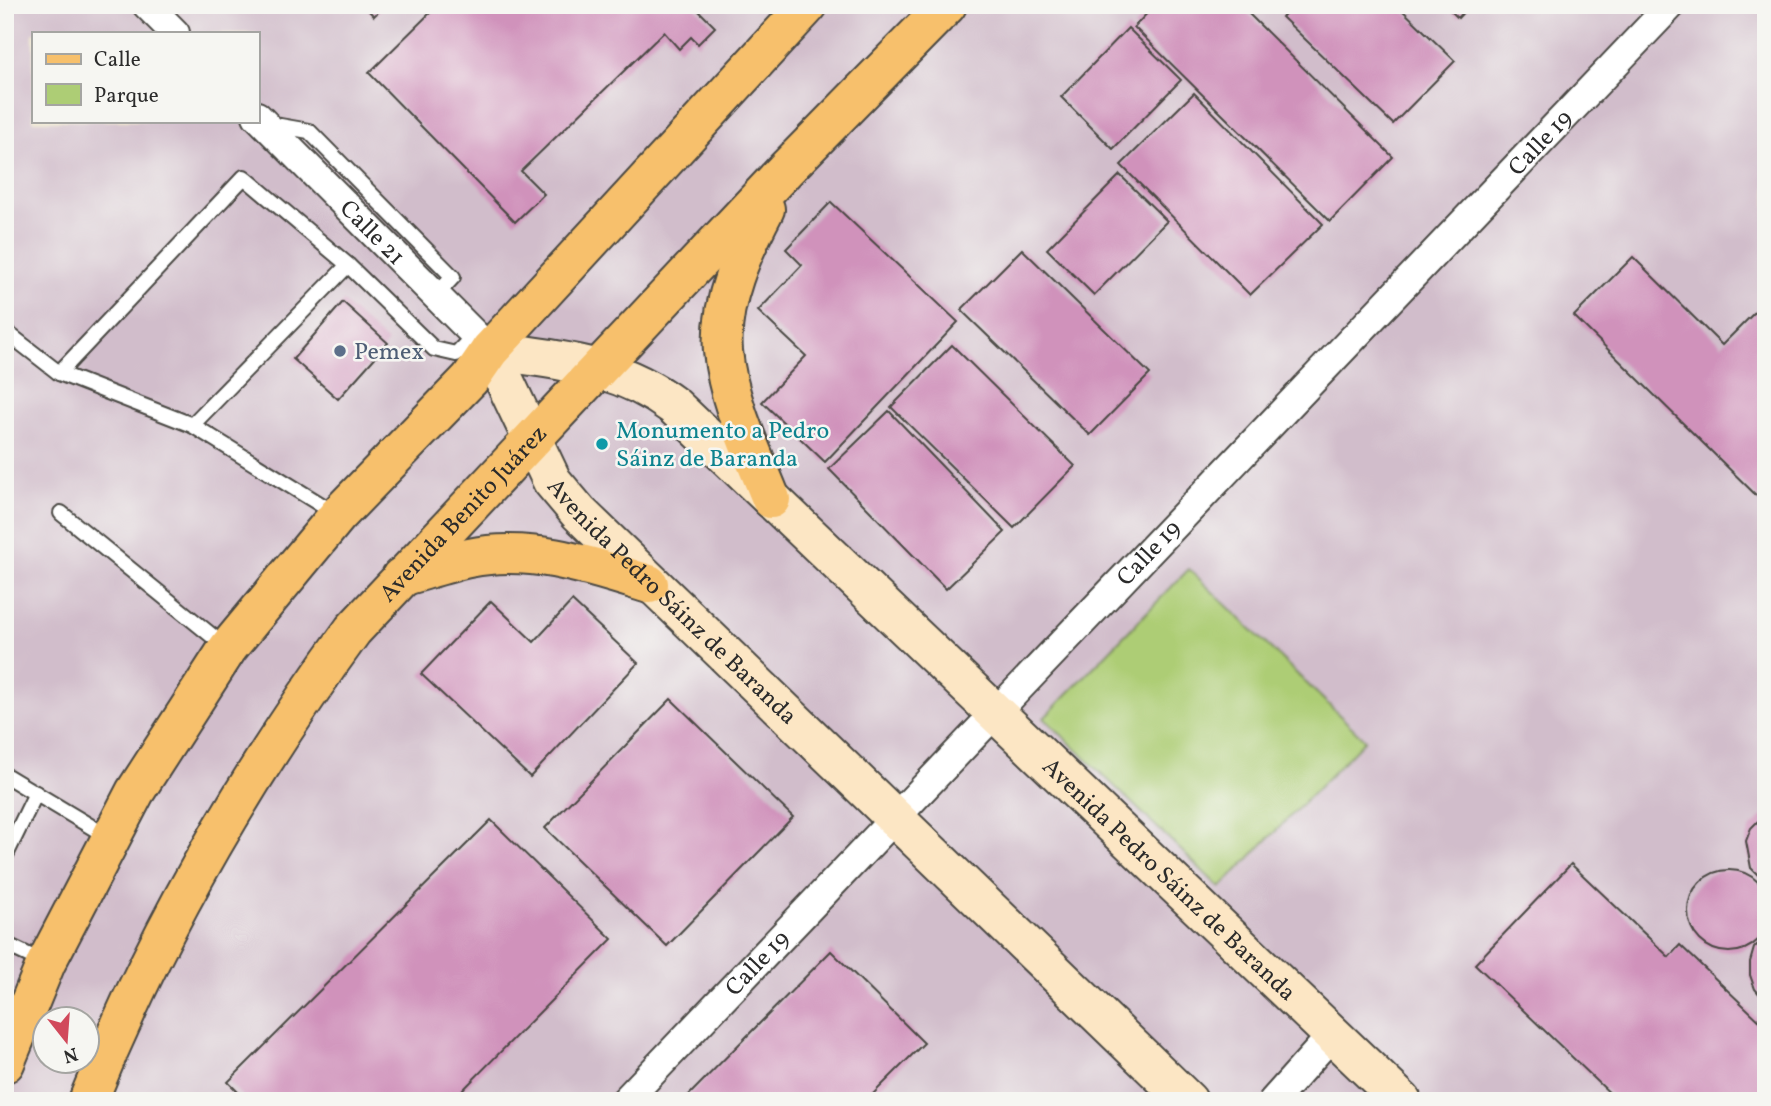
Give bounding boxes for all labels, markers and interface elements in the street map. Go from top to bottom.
legend [32,32,259,122]
text: Calle [94,46,141,75]
text: Parque [94,82,159,111]
street label: Calle 19 [1501,103,1581,185]
street label: Calle 21 [331,193,412,274]
place label: Pemex [354,336,424,370]
marker: Pemex [332,343,348,359]
place label: Monumento a Pedro Sáinz de Baranda [616,415,829,477]
street label: Avenida Benito Juárez [372,419,556,611]
marker: Monumento a Pedro Sáinz de Baranda [594,436,610,452]
street label: Avenida Pedro Sáinz de Baranda [538,472,804,734]
street label: Calle 19 [1110,513,1190,595]
street label: Avenida Pedro Sáinz de Baranda [1034,751,1303,1010]
street label: Calle 19 [718,924,798,1005]
north arrow [32,1004,102,1074]
text: N [60,1040,81,1069]

